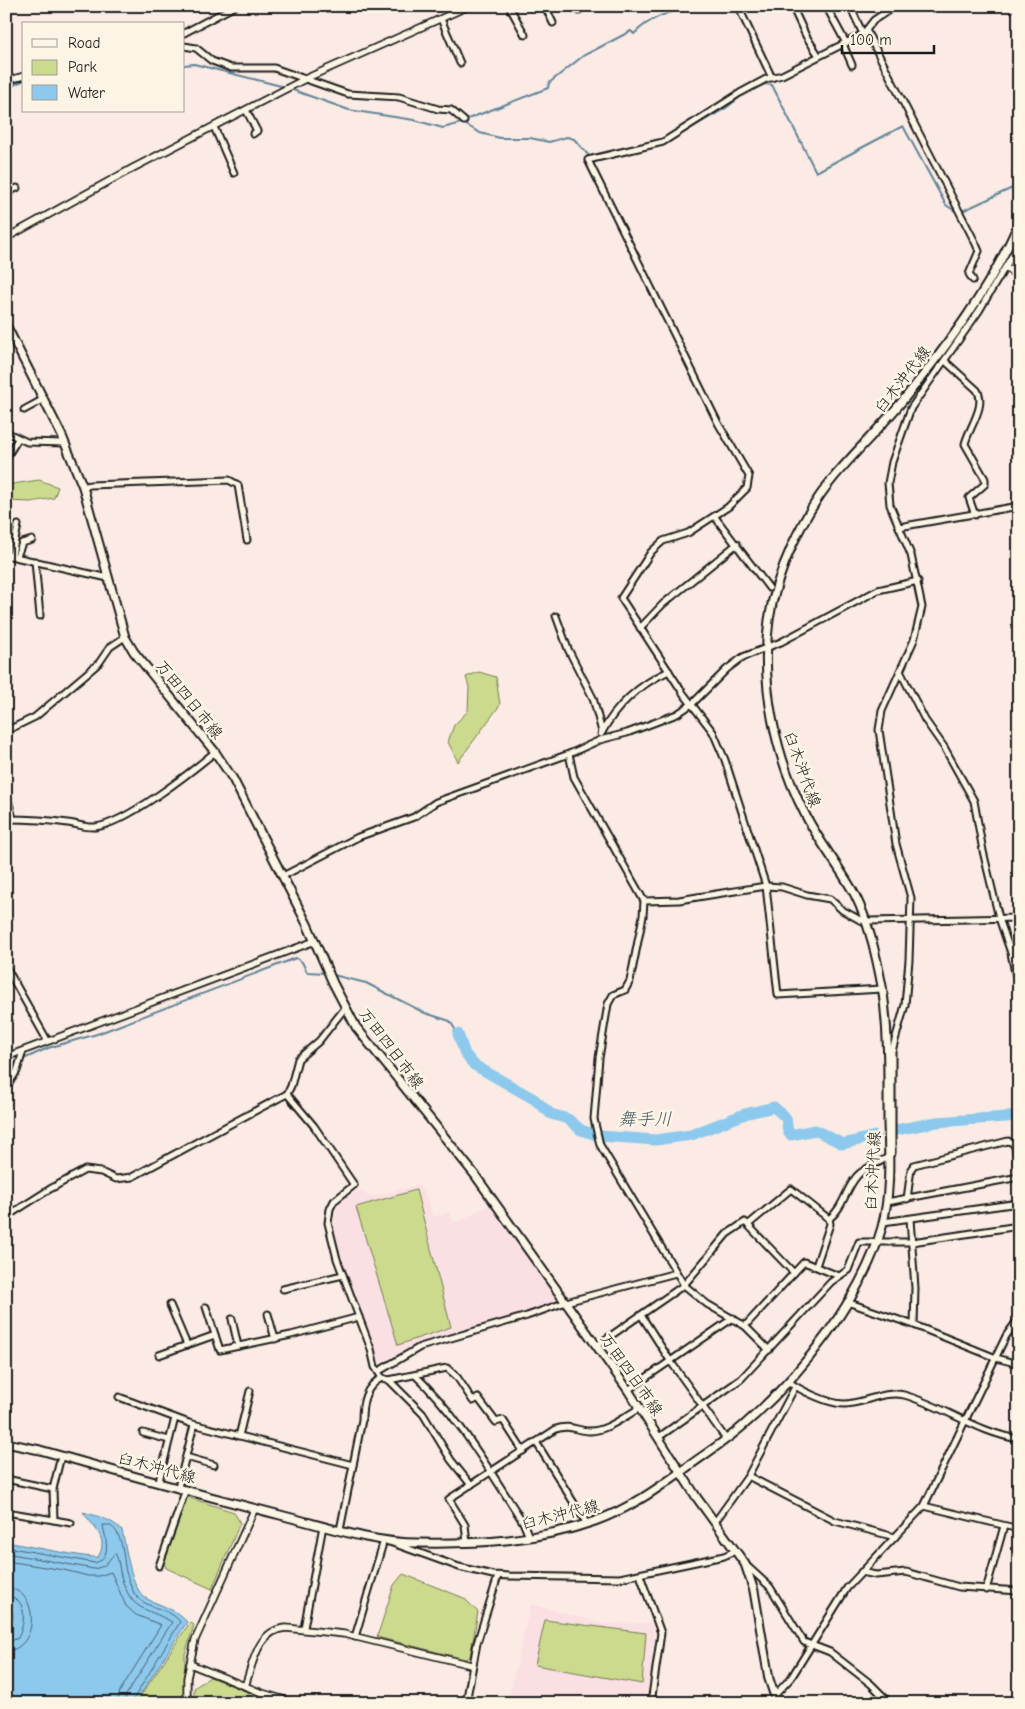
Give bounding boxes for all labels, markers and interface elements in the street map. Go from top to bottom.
legend [22,22,185,112]
scale bar [842,22,935,54]
text: 100 m [850,31,892,49]
text: Road [68,34,100,52]
text: Park [68,58,97,76]
text: Water [68,84,105,102]
street label: 臼木沖代線 [871,343,935,417]
street label: 万田四日市線 [152,657,226,743]
street label: 臼木沖代線 [780,729,824,810]
street label: 万田四日市線 [355,1005,427,1092]
water label: 舞手川 [618,1109,672,1130]
street label: 臼木沖代線 [862,1131,884,1211]
street label: 万田四日市線 [596,1330,666,1419]
street label: 臼木沖代線 [116,1449,198,1487]
street label: 臼木沖代線 [519,1497,601,1533]

